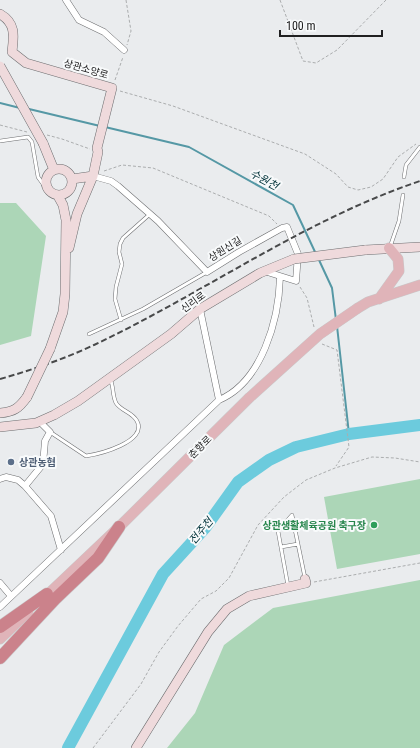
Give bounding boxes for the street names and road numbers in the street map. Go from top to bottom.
street label: 상관소양로 [62,57,110,81]
street label: 상원신길 [206,235,244,263]
street label: 신리로 [179,289,207,315]
street label: 춘향로 [186,433,214,461]

